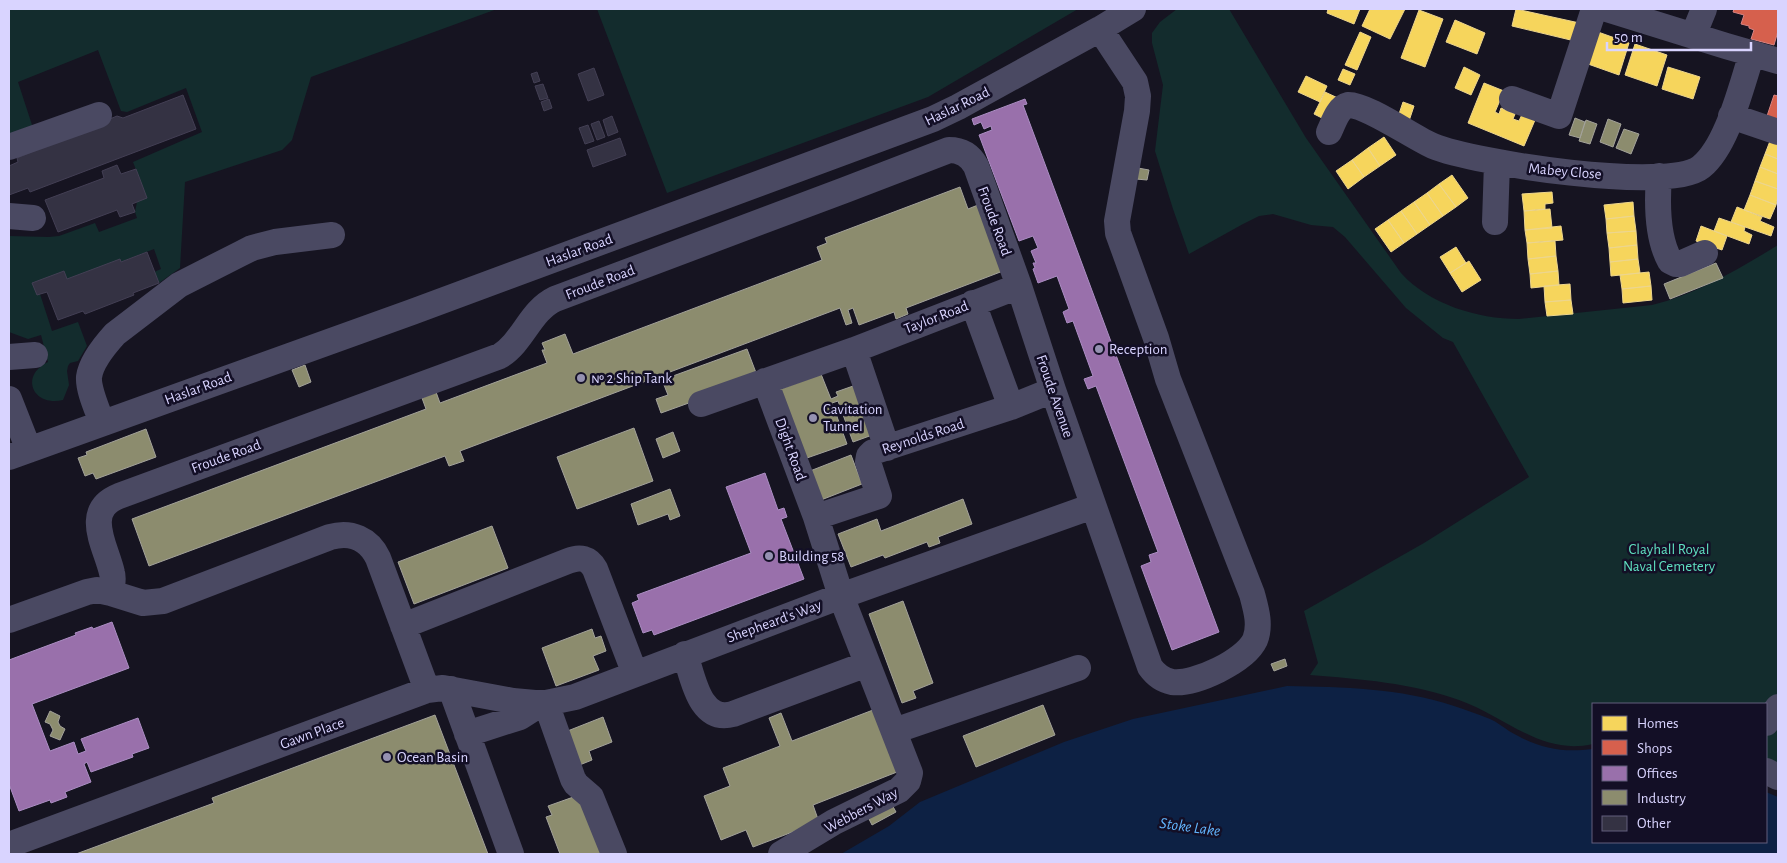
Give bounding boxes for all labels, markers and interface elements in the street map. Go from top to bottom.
scale bar [1607,20,1751,52]
text: 50 m [1614,30,1643,45]
street label: Haslar Road [922,84,992,129]
street label: Mabey Close [1528,161,1602,182]
street label: Froude Road [975,184,1014,258]
street label: Haslar Road [544,231,615,270]
street label: Froude Road [564,262,637,303]
street label: Taylor Road [902,298,971,337]
place label: Reception [1109,342,1167,357]
marker: Reception [1093,343,1105,355]
street label: Froude Avenue [1033,353,1076,440]
street label: Haslar Road [163,369,234,408]
place label: № 2 Ship Tank [591,371,672,386]
marker: № 2 Ship Tank [575,372,587,384]
place label: Cavitation Tunnel [823,402,883,434]
marker: Cavitation Tunnel [807,412,819,424]
street label: Dight Road [772,416,809,483]
street label: Reynolds Road [880,416,966,457]
street label: Froude Road [189,437,263,476]
park label: Clayhall Royal Naval Cemetery [1623,542,1716,574]
place label: Building 58 [779,549,844,564]
marker: Building 58 [763,550,775,562]
street label: Shepheard's Way [725,597,824,646]
legend [1592,703,1767,843]
street label: Gawn Place [278,715,346,752]
text: Homes [1637,716,1679,731]
text: Shops [1637,741,1672,756]
place label: Ocean Basin [397,750,468,765]
marker: Ocean Basin [381,751,393,763]
text: Offices [1637,766,1678,781]
street label: Webbers Way [822,785,901,836]
text: Industry [1637,791,1686,806]
water label: Stoke Lake [1159,815,1221,839]
text: Other [1637,816,1671,831]

